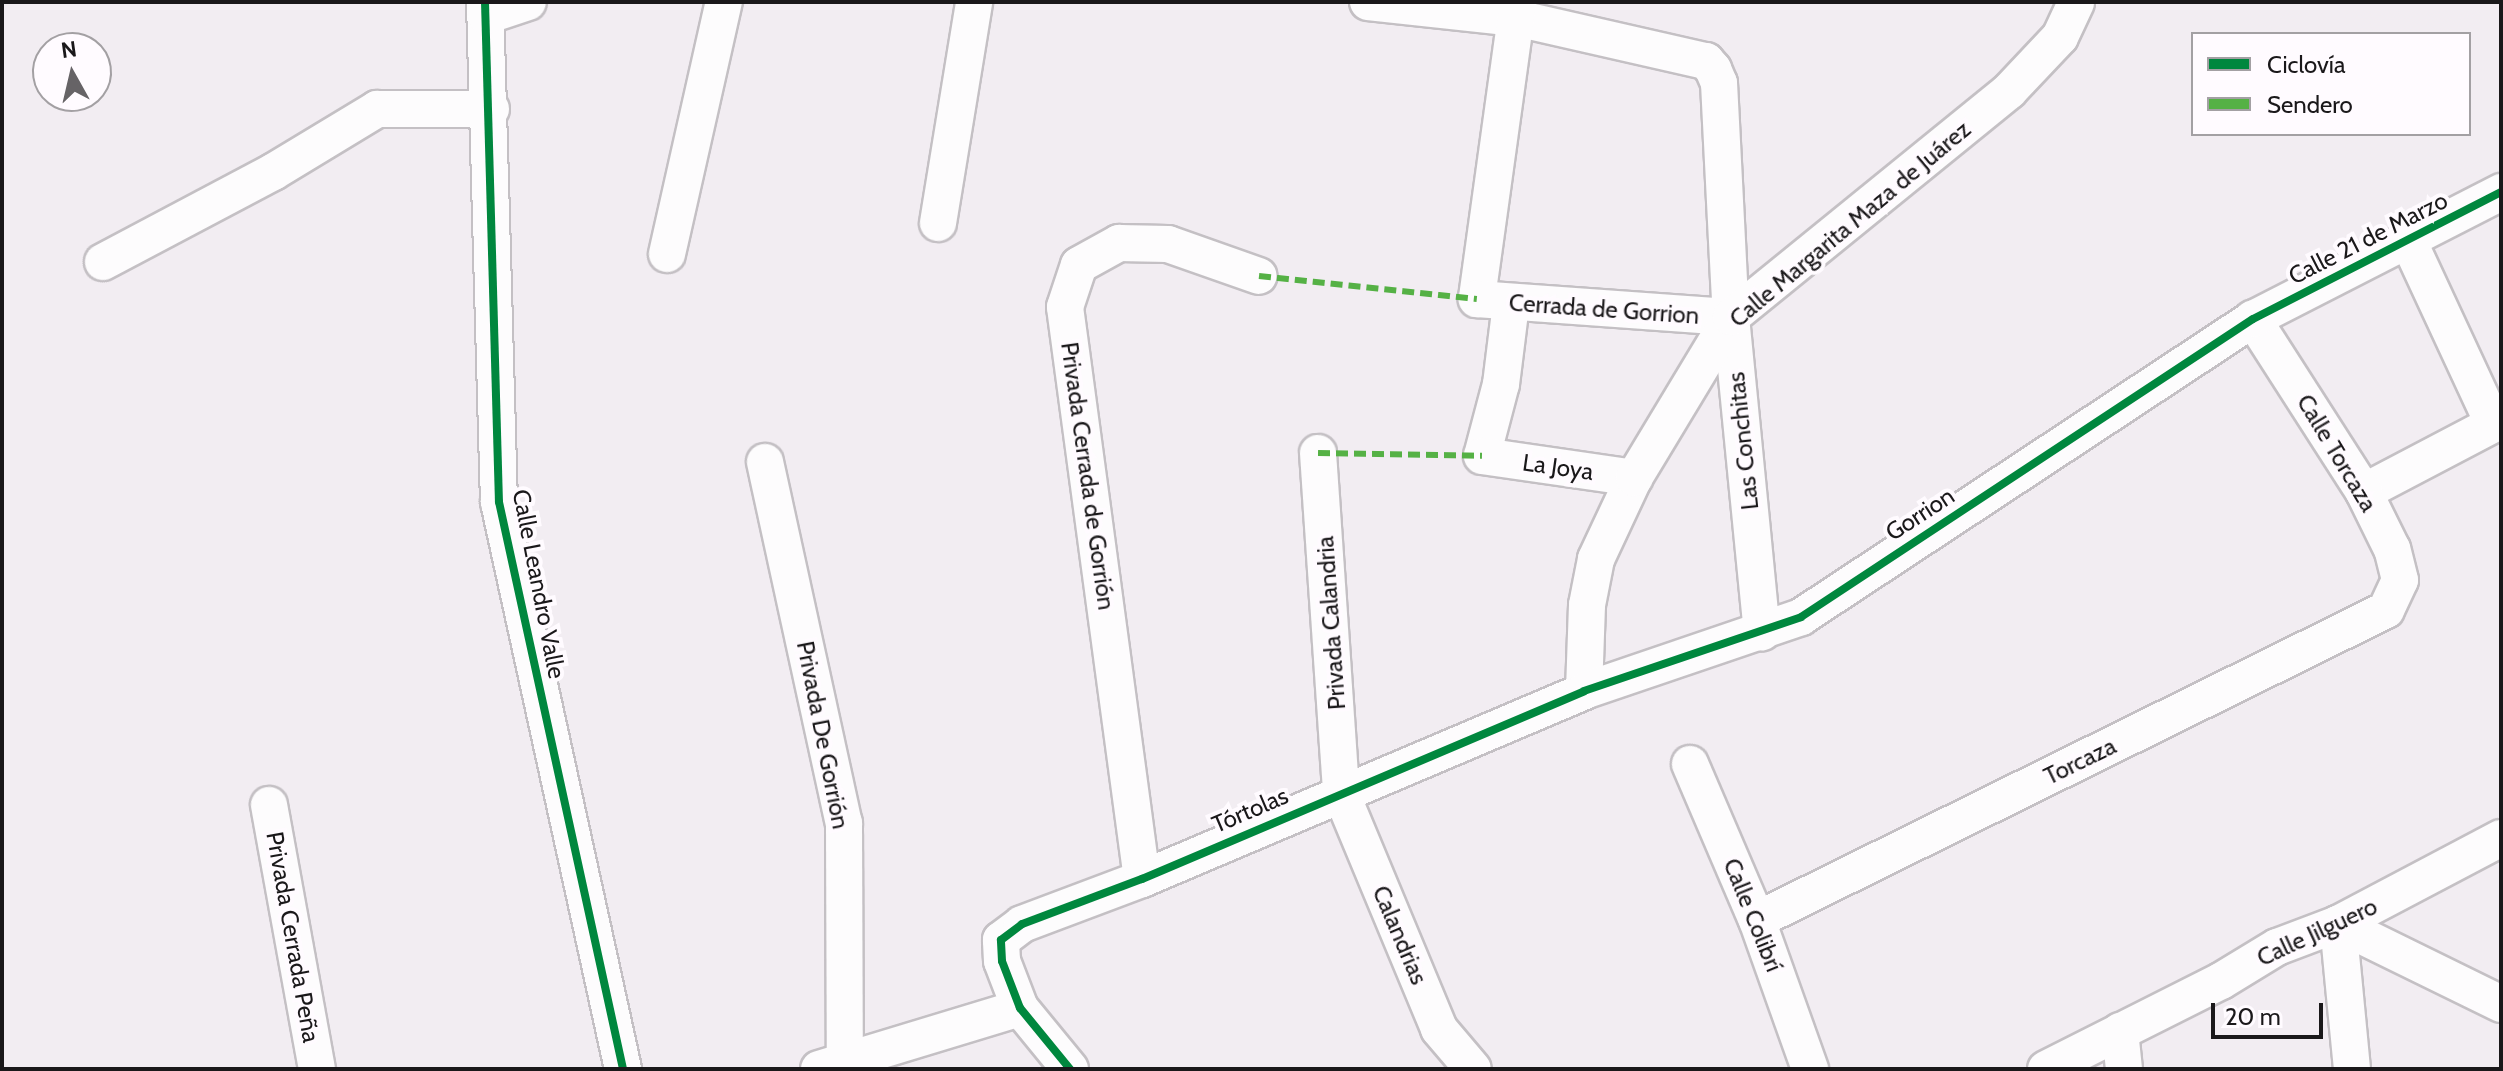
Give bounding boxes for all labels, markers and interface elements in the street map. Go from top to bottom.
north arrow [32,32,112,112]
legend [2191,32,2471,136]
text: N [59,35,78,64]
text: Ciclovía [2267,50,2345,79]
text: Sendero [2267,90,2353,119]
street label: Calle Margarita Maza de Juárez [1724,115,1976,333]
street label: Calle 21 de Marzo [2284,186,2452,290]
street label: Cerrada de Gorrion [1508,288,1700,330]
street label: Privada Cerrada de Gorrión [1055,340,1121,612]
street label: Las Conchitas [1721,371,1765,511]
street label: Calle Torcaza [2291,389,2383,517]
street label: La Joya [1521,448,1595,486]
street label: Gorrion [1880,481,1960,547]
street label: Calle Leandro Valle [507,487,571,681]
street label: Privada Calandria [1311,535,1351,711]
street label: Privada De Gorrión [791,639,855,831]
street label: Torcaza [2039,731,2121,791]
street label: Tórtolas [1208,781,1292,839]
street label: Privada Cerrada Peña [260,829,326,1045]
street label: Calle Colibrí [1717,854,1789,976]
street label: Calandrias [1366,881,1434,989]
street label: Calle Jilguero [2252,892,2382,972]
scale bar [2215,987,2327,1037]
text: 20 m [2225,1002,2281,1031]

